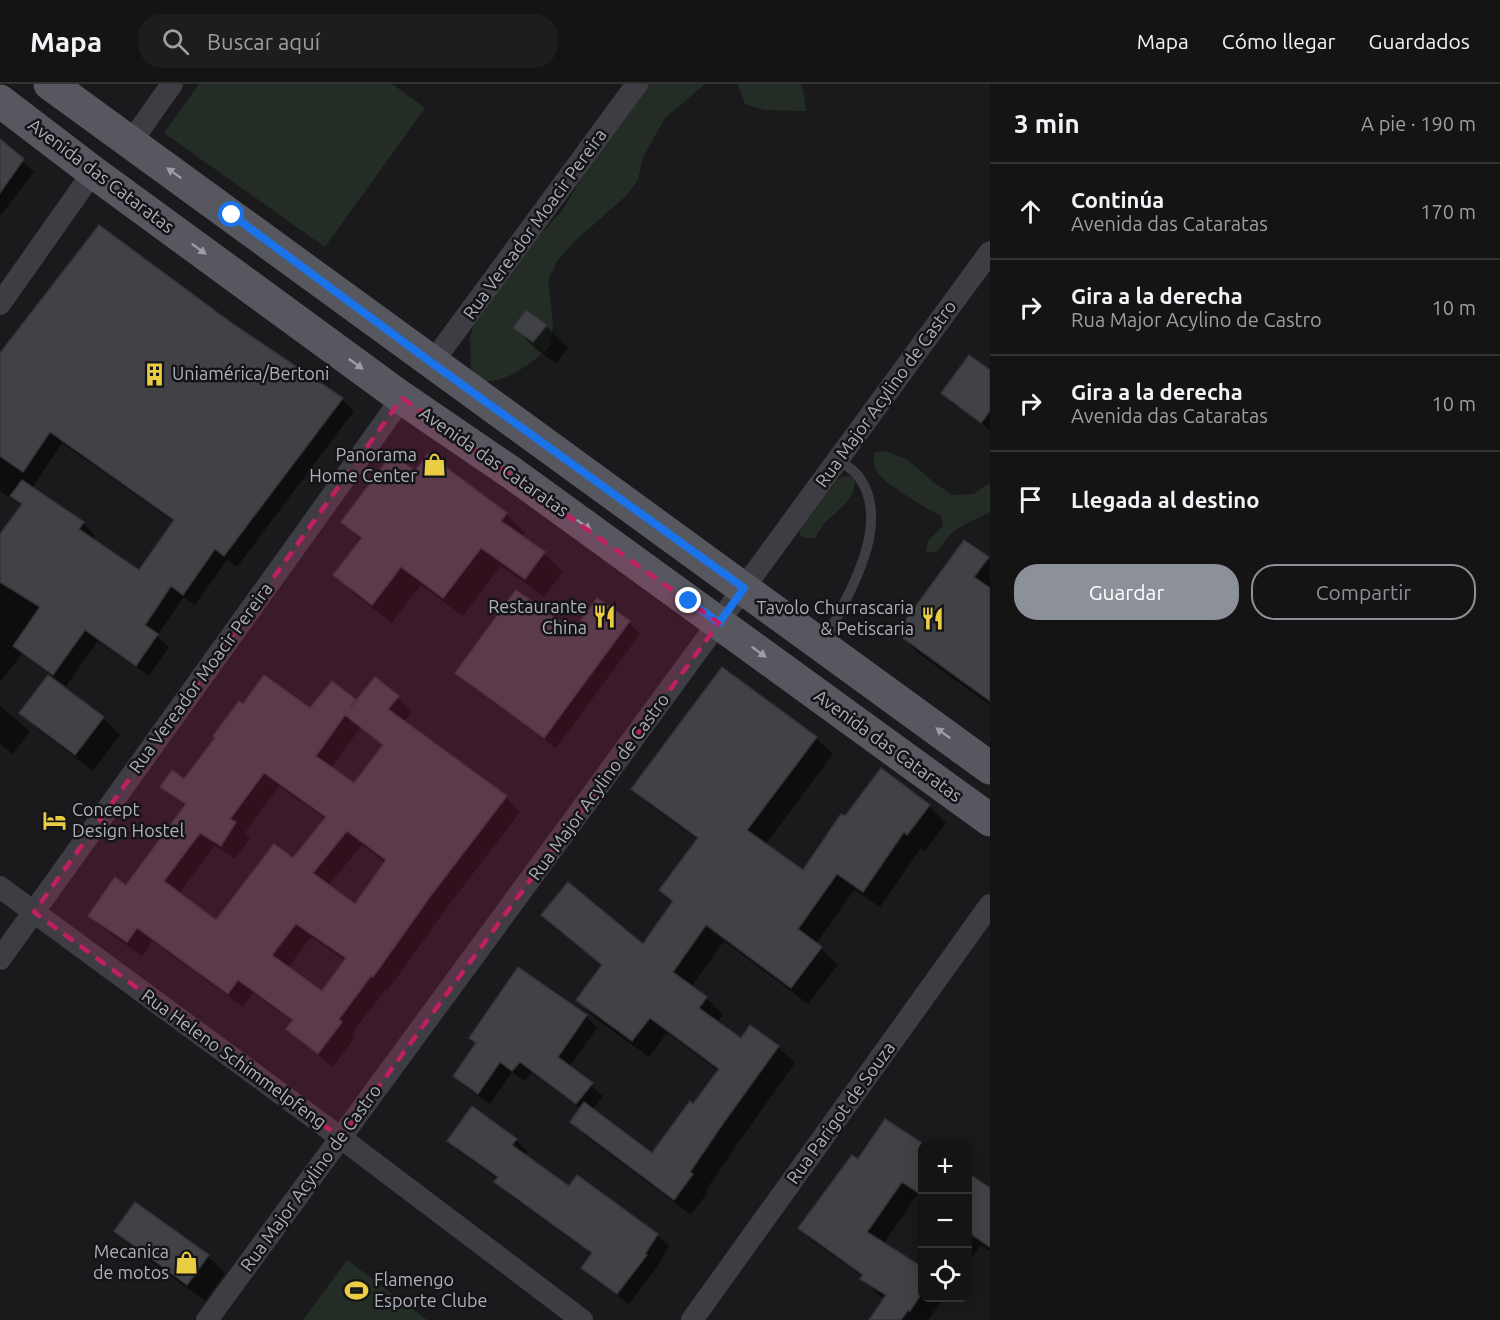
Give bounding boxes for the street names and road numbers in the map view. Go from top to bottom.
street label: Avenida das Cataratas [25,114,179,237]
street label: Rua Vereador Moacir Pereira [458,124,610,322]
street label: Rua Major Acylino de Castro [811,296,960,491]
street label: Avenida das Cataratas [416,402,573,520]
street label: Rua Vereador Moacir Pereira [124,578,276,776]
street label: Avenida das Cataratas [811,685,966,805]
street label: Rua Major Acylino de Castro [524,689,673,884]
street label: Rua Heleno Schimmelpfeng [138,985,331,1132]
street label: Rua Parigot de Souza [782,1038,898,1187]
street label: Rua Major Acylino de Castro [236,1080,385,1275]

